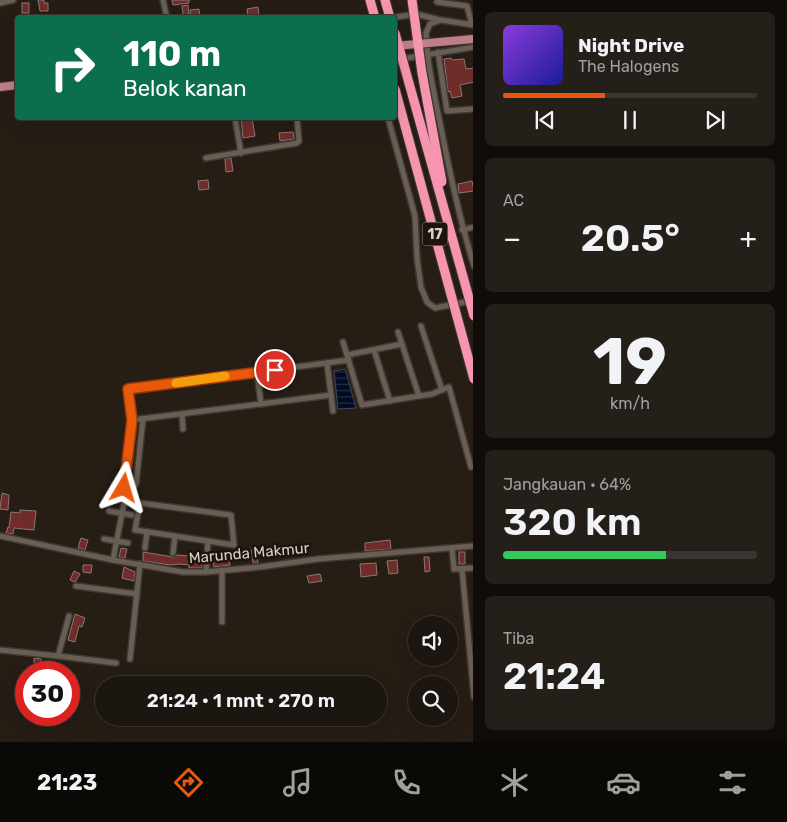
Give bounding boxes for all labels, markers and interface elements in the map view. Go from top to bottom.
text: 110 m [123,33,221,75]
text: Night Drive [578,34,684,57]
icon: right [40,35,105,100]
text: The Halogens [578,57,679,76]
text: Belok kanan [123,75,247,102]
icon: previous [531,106,559,134]
icon: pause [616,106,644,134]
icon: next [701,106,729,134]
text: AC [503,191,524,210]
text: 20.5° [581,215,680,261]
road number: 17 [422,222,448,245]
text: − [503,222,521,255]
text: + [740,222,757,255]
text: 19 [593,323,667,400]
pin [254,349,296,391]
icon: arrive [261,356,289,384]
text: km/h [610,394,650,413]
position arrow [97,461,149,513]
text: Jangkauan · 64% [503,475,631,494]
text: 320 km [503,499,641,545]
street label: Marunda Makmur [188,539,310,567]
map controls [408,616,458,726]
button: sound [408,616,458,666]
text: Tiba [503,629,534,648]
text: 21:24 [503,653,605,699]
speed limit sign: 30 [15,661,80,726]
button: search [408,676,458,726]
text: 21:24 · 1 mnt · 270 m [147,689,335,712]
icon: directions [171,765,206,800]
icon: music [280,765,315,800]
icon: phone [389,765,424,800]
icon: climate [497,765,532,800]
icon: car [606,765,641,800]
icon: filters [715,765,750,800]
text: 21:23 [37,769,97,796]

